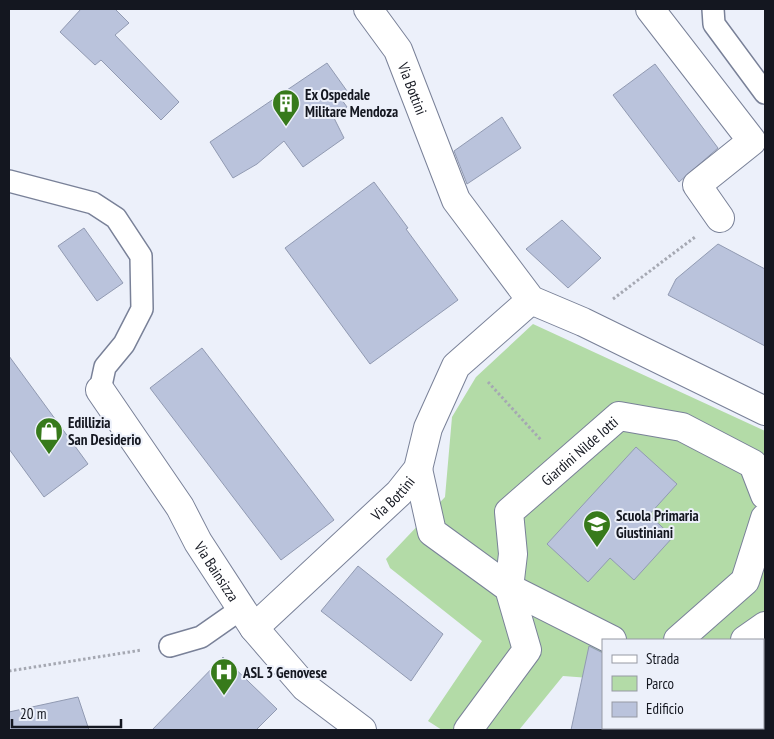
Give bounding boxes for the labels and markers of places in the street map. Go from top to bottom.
place label: Ex Ospedale Militare Mendoza [305,85,398,121]
building icon: Ex Ospedale Militare Mendoza [271,88,301,127]
place label: Edillizia San Desiderio [68,413,142,449]
shop icon: Edillizia San Desiderio [34,416,64,455]
place label: Scuola Primaria Giustiniani [616,506,699,542]
school or university icon: Scuola Primaria Giustiniani [582,509,612,548]
hospital icon: ASL 3 Genovese [209,657,239,696]
place label: ASL 3 Genovese [242,663,327,682]

